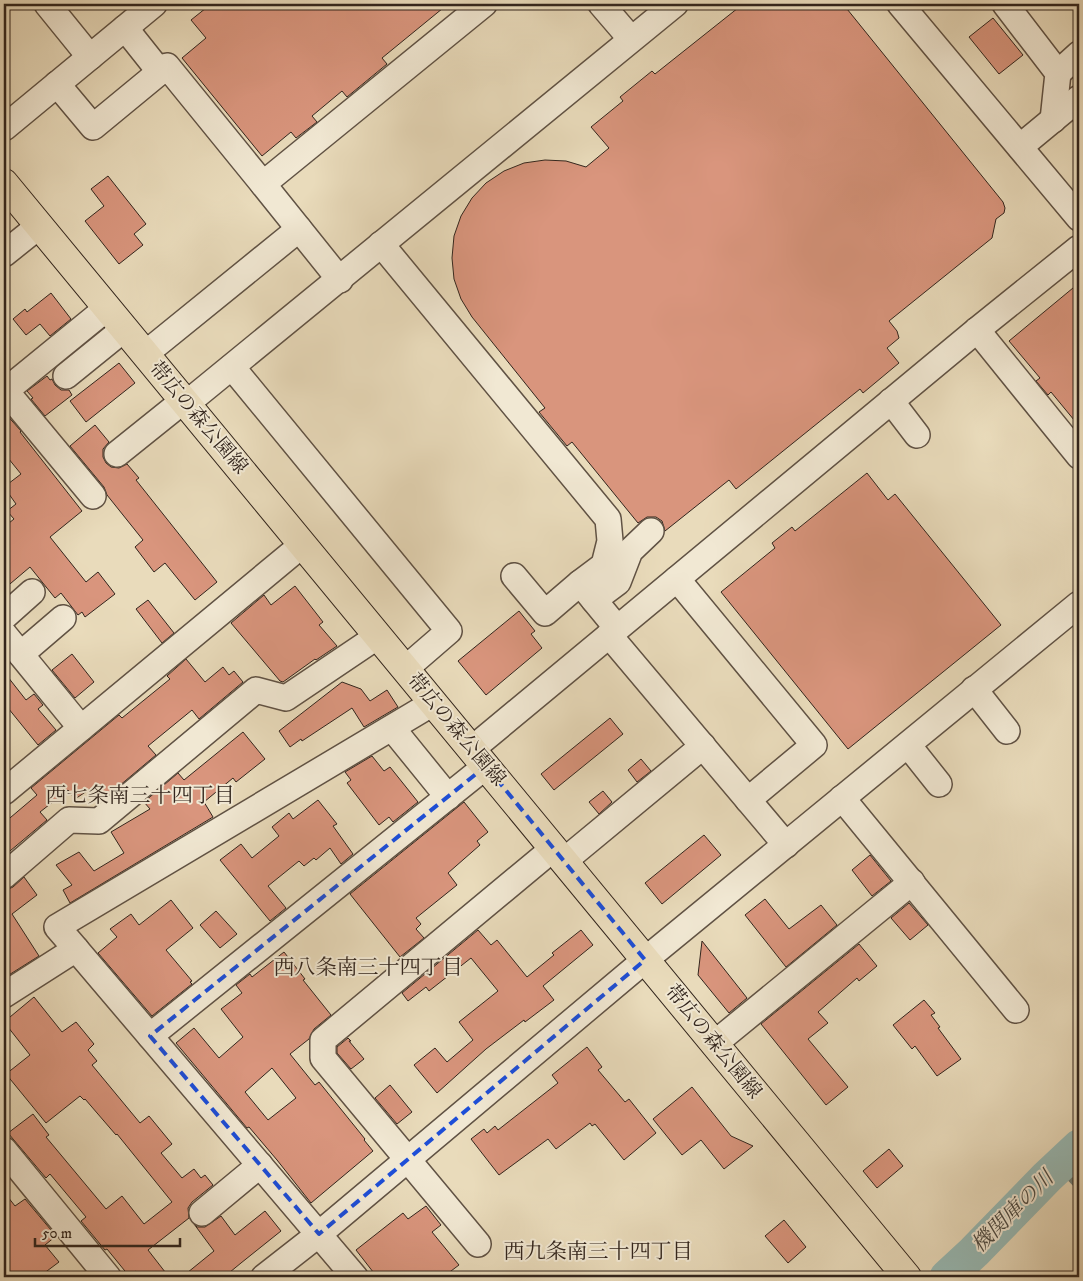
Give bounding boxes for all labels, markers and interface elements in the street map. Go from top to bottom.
street label: 帯広の森公園線 [143,356,253,480]
street label: 帯広の森公園線 [401,668,511,792]
district label: 西七条南三十四丁目 [46,783,235,809]
district label: 西八条南三十四丁目 [274,955,463,981]
street label: 帯広の森公園線 [659,980,767,1104]
water label: 機関庫の川 [967,1164,1061,1258]
scale bar [35,1216,180,1248]
text: 50 m [42,1224,72,1243]
district label: 西九条南三十四丁目 [504,1239,693,1265]

